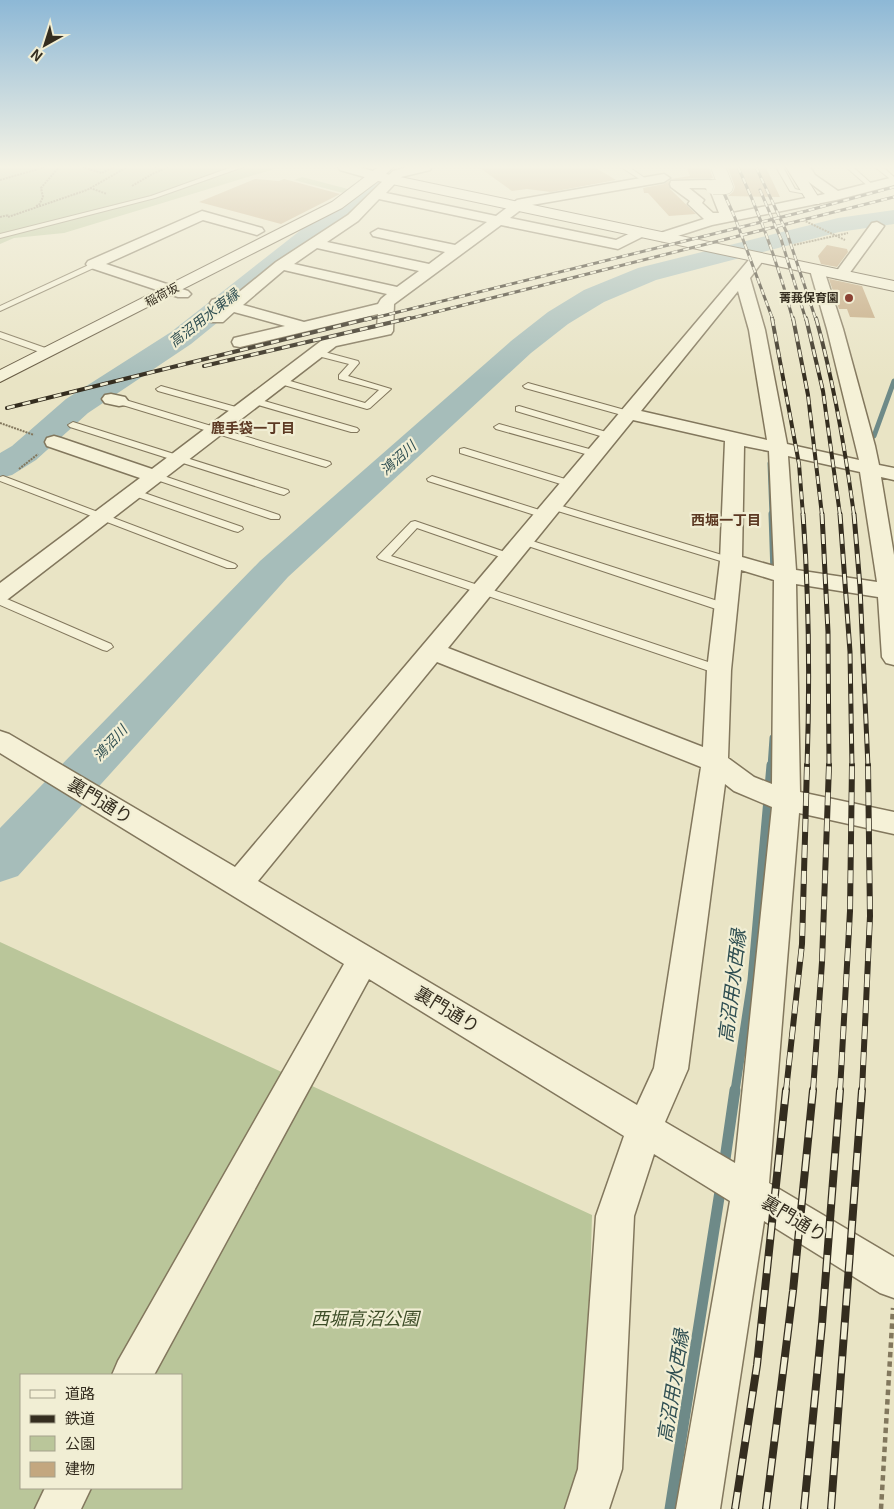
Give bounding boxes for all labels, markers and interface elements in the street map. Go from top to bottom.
north arrow [20,20,70,70]
text: N [26,45,47,67]
street label: 稲荷坂 [141,278,181,310]
water label: 高沼用水東縁 [164,282,244,351]
place label: 菁莪保育園 [779,288,839,305]
marker: 菁莪保育園 [843,292,855,304]
district label: 鹿手袋一丁目 [211,417,295,437]
water label: 鴻沼川 [375,434,421,479]
district label: 西堀一丁目 [691,509,761,529]
water label: 鴻沼川 [88,719,132,764]
street label: 裏門通り [63,770,139,829]
water label: 高沼用水西縁 [710,926,751,1044]
street label: 裏門通り [410,979,486,1038]
street label: 裏門通り [757,1188,833,1247]
park label: 西堀高沼公園 [311,1304,422,1330]
water label: 高沼用水西縁 [649,1325,694,1444]
legend [20,1374,182,1489]
text: 道路 [65,1382,95,1403]
text: 鉄道 [65,1407,95,1428]
text: 公園 [65,1432,95,1453]
text: 建物 [65,1457,95,1478]

